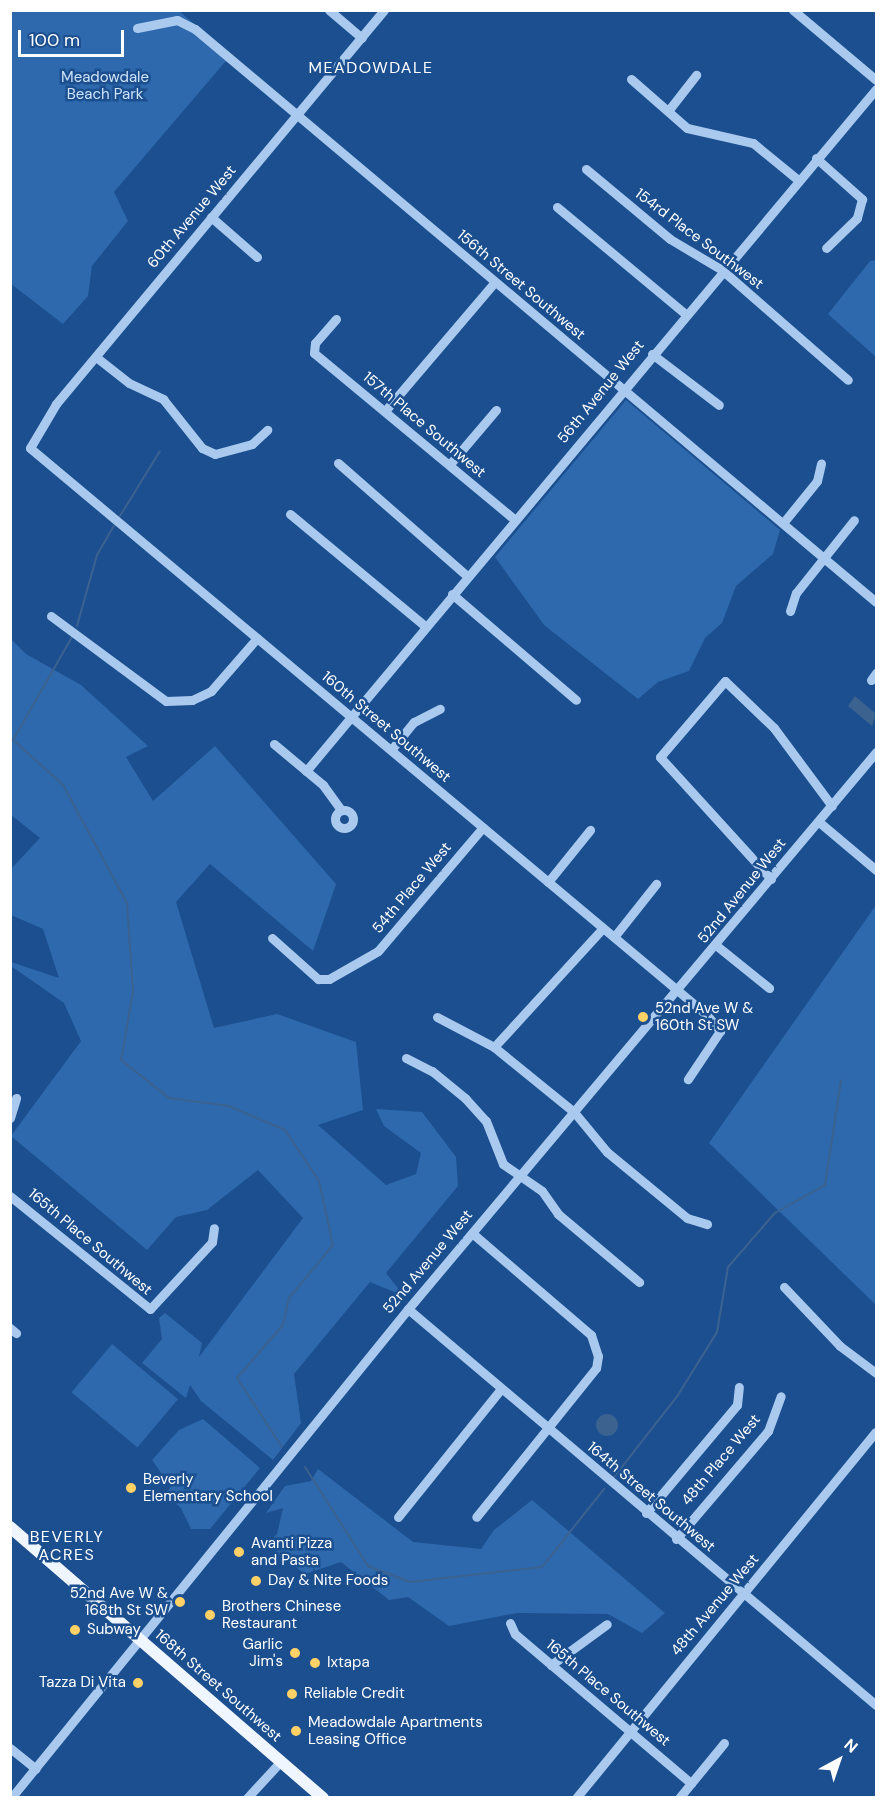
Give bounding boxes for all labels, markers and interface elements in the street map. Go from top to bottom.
scale bar [21,18,128,56]
text: 100 m [29,28,80,52]
district label: MEADOWDALE [309,58,433,78]
park label: Meadowdale Beach Park [61,68,149,103]
street label: 60th Avenue West [144,162,240,272]
street label: 154rd Place Southwest [631,185,767,293]
street label: 156th Street Southwest [453,226,589,344]
street label: 56th Avenue West [554,337,648,447]
street label: 157th Place Southwest [359,368,489,482]
street label: 160th Street Southwest [318,668,454,786]
street label: 52nd Avenue West [694,835,790,947]
street label: 54th Place West [369,839,455,937]
place label: 52nd Ave W & 160th St SW [655,999,753,1034]
marker: 52nd Ave W & 160th St SW [636,1010,650,1024]
street label: 165th Place Southwest [24,1185,156,1299]
street label: 52nd Avenue West [379,1206,477,1318]
street label: 48th Place West [678,1411,764,1509]
street label: 164th Street Southwest [583,1438,719,1556]
place label: Beverly Elementary School [143,1470,273,1505]
marker: Beverly Elementary School [124,1481,138,1495]
district label: BEVERLY ACRES [30,1527,104,1565]
place label: Avanti Pizza and Pasta [251,1534,332,1569]
marker: Avanti Pizza and Pasta [232,1545,246,1559]
street label: 48th Avenue West [667,1551,763,1659]
place label: Day & Nite Foods [268,1572,388,1590]
marker: Day & Nite Foods [249,1574,263,1588]
place label: 52nd Ave W & 168th St SW [70,1584,168,1619]
marker: 52nd Ave W & 168th St SW [173,1595,187,1609]
place label: Brothers Chinese Restaurant [222,1597,341,1632]
marker: Brothers Chinese Restaurant [203,1608,217,1622]
place label: Subway [87,1621,141,1639]
marker: Subway [68,1623,82,1637]
street label: 168th Street Southwest [151,1626,285,1746]
place label: Garlic Jim's [242,1635,283,1670]
street label: 165th Place Southwest [542,1636,674,1750]
marker: Garlic Jim's [288,1646,302,1660]
place label: Ixtapa [327,1654,370,1672]
marker: Ixtapa [308,1656,322,1670]
place label: Tazza Di Vita [39,1674,126,1692]
marker: Tazza Di Vita [131,1676,145,1690]
place label: Reliable Credit [304,1685,405,1703]
marker: Reliable Credit [285,1687,299,1701]
place label: Meadowdale Apartments Leasing Office [308,1713,483,1748]
marker: Meadowdale Apartments Leasing Office [289,1724,303,1738]
north arrow [809,1730,869,1790]
text: N [840,1734,862,1758]

